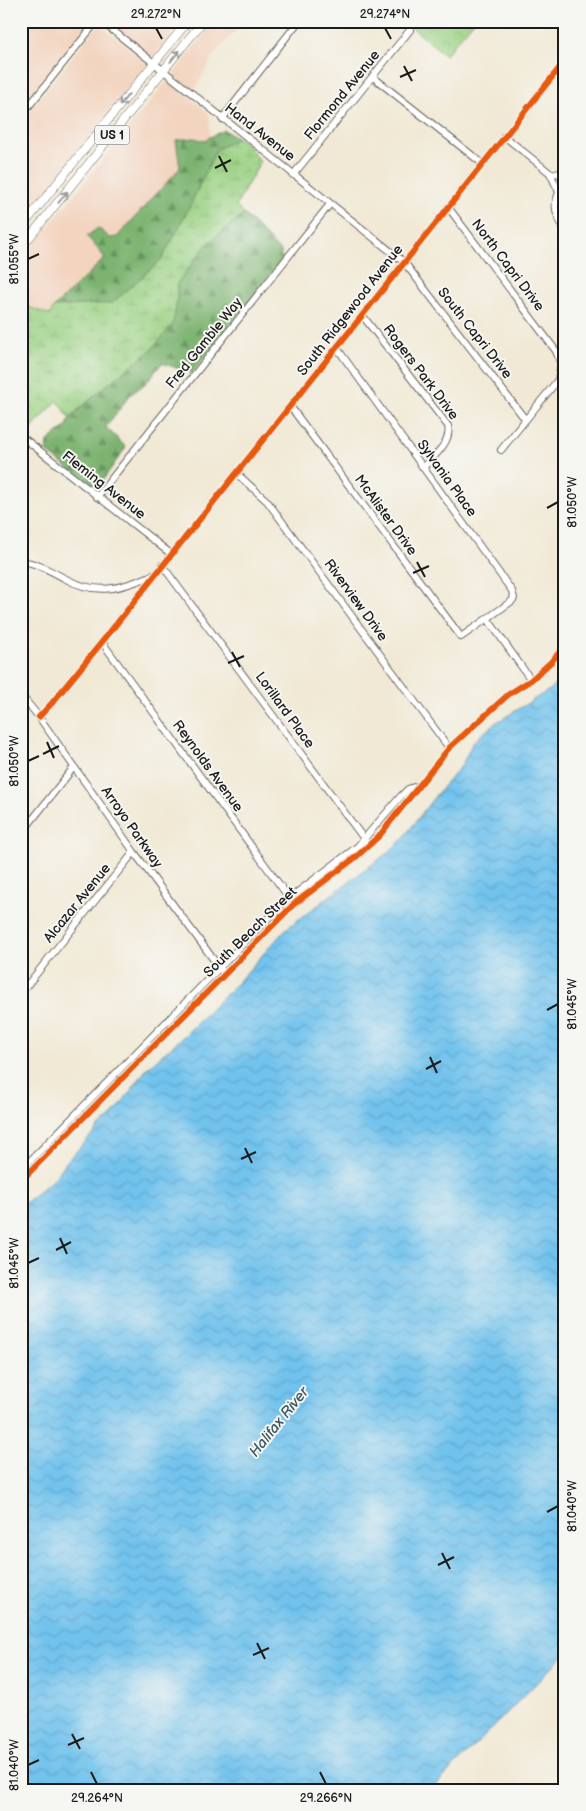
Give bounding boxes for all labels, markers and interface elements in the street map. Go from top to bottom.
text: 29.272°N [131,7,181,22]
text: 29.274°N [360,7,410,22]
street label: Flormond Avenue [301,47,383,143]
one-way arrow [170,50,181,63]
one-way arrow [119,93,130,106]
street label: Hand Avenue [221,99,299,165]
road number: US 1 [94,126,130,144]
one-way arrow [57,190,68,203]
street label: North Capri Drive [468,216,548,314]
text: 81.055°W [7,233,22,285]
street label: South Ridgewood Avenue [294,241,406,379]
street label: South Capri Drive [434,284,516,382]
street label: Fred Gamble Way [162,294,246,392]
street label: Rogers Park Drive [380,321,462,423]
street label: Sylvania Place [413,436,481,520]
street label: Fleming Avenue [59,447,149,523]
street label: McAlister Drive [351,471,421,559]
text: 81.050°W [565,476,580,528]
street label: Riverview Drive [321,556,391,644]
street label: Lorillard Place [252,669,318,751]
street label: Reynolds Avenue [169,717,247,815]
text: 81.050°W [7,735,22,787]
street label: Arroyo Parkway [98,783,167,872]
street label: Alcazar Avenue [40,860,114,946]
street label: South Beach Street [200,883,301,981]
text: 81.045°W [565,978,580,1030]
text: 81.045°W [7,1237,22,1289]
water label: Halifax River [245,1382,314,1461]
text: 81.040°W [565,1480,580,1532]
text: 81.040°W [7,1739,22,1791]
text: 29.264°N [71,1791,123,1806]
text: 29.266°N [300,1791,352,1806]

